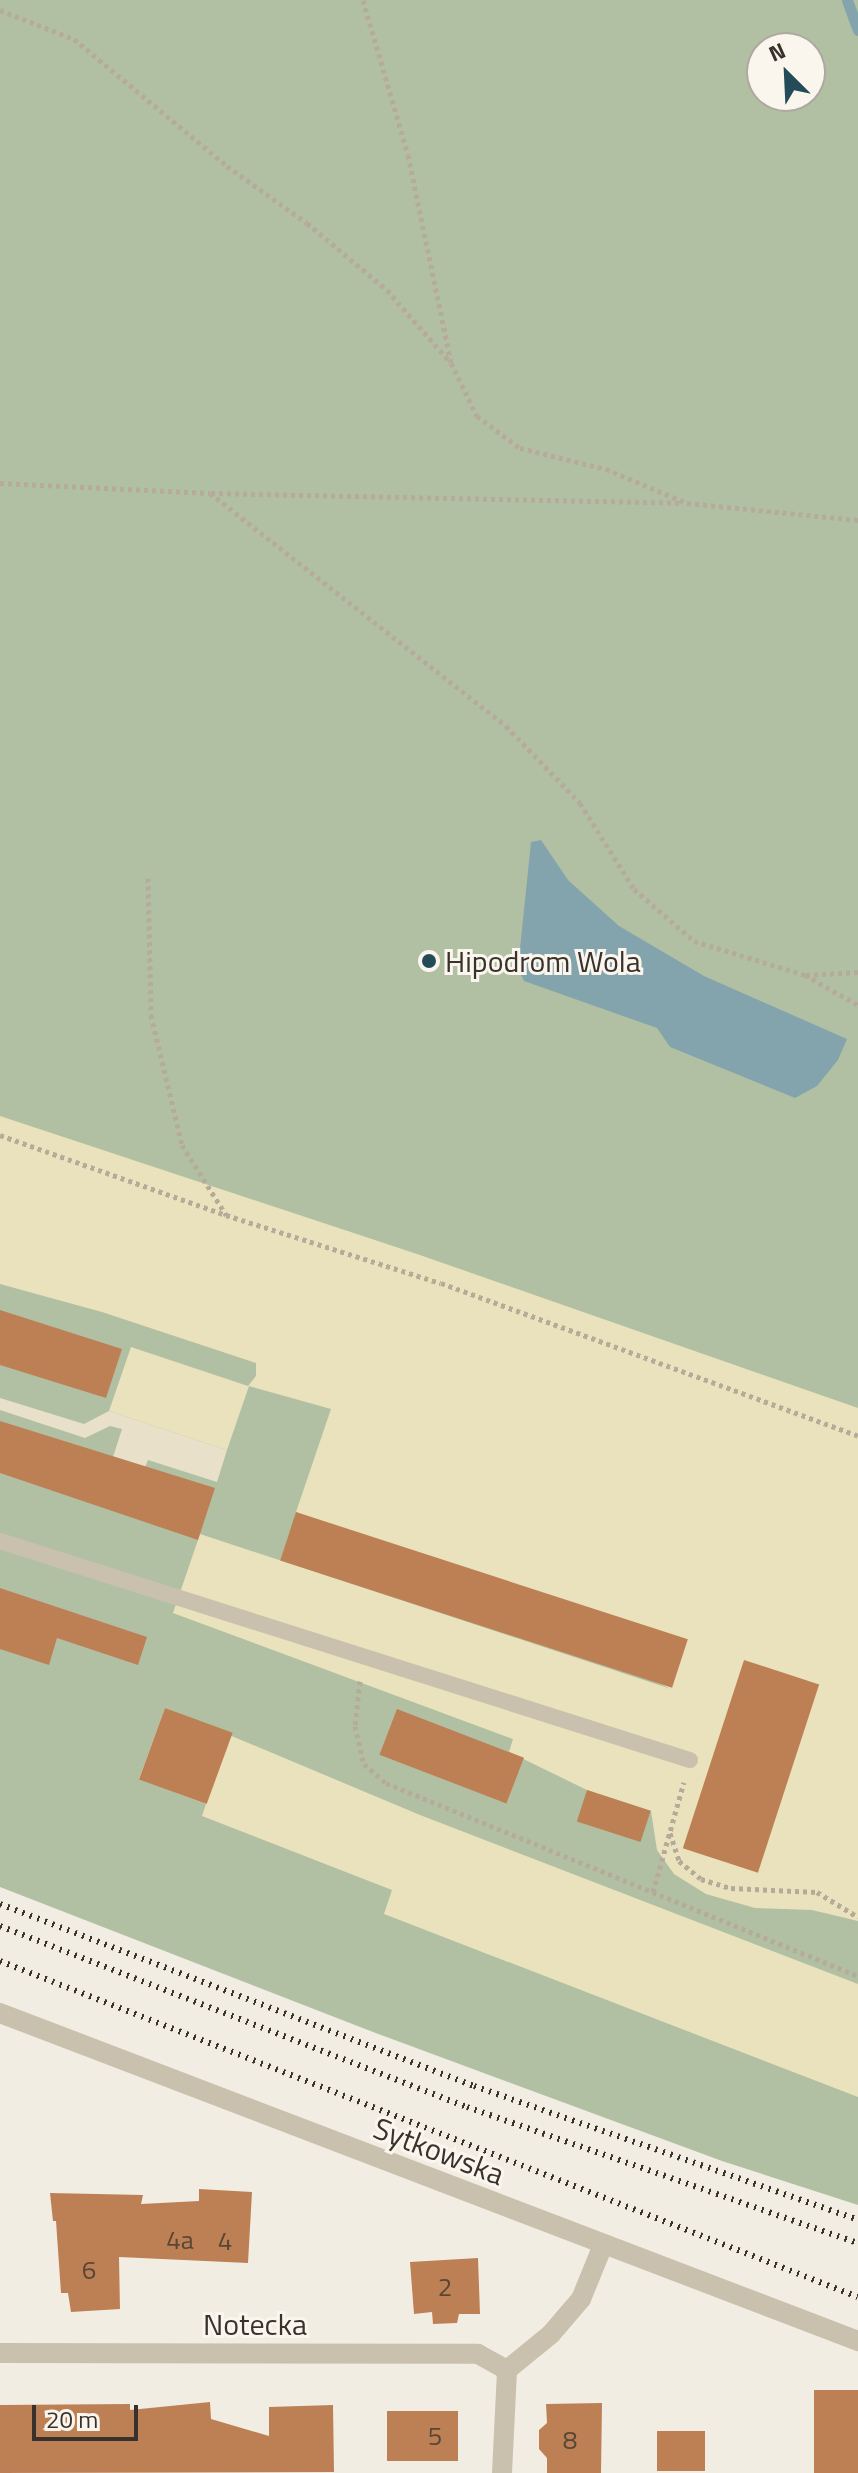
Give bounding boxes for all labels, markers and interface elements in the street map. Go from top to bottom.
north arrow [746,32,826,112]
text: N [763,33,791,71]
place label: Hipodrom Wola [445,943,641,979]
marker: Hipodrom Wola [420,952,438,970]
street label: Sytkowska [369,2110,509,2192]
house number: 4a [166,2224,194,2256]
house number: 4 [218,2225,232,2257]
house number: 6 [82,2254,96,2286]
house number: 2 [438,2271,452,2303]
street label: Notecka [203,2306,307,2342]
scale bar [36,2389,142,2439]
text: 20 m [46,2401,98,2437]
house number: 5 [428,2420,442,2452]
house number: 8 [563,2424,577,2456]

